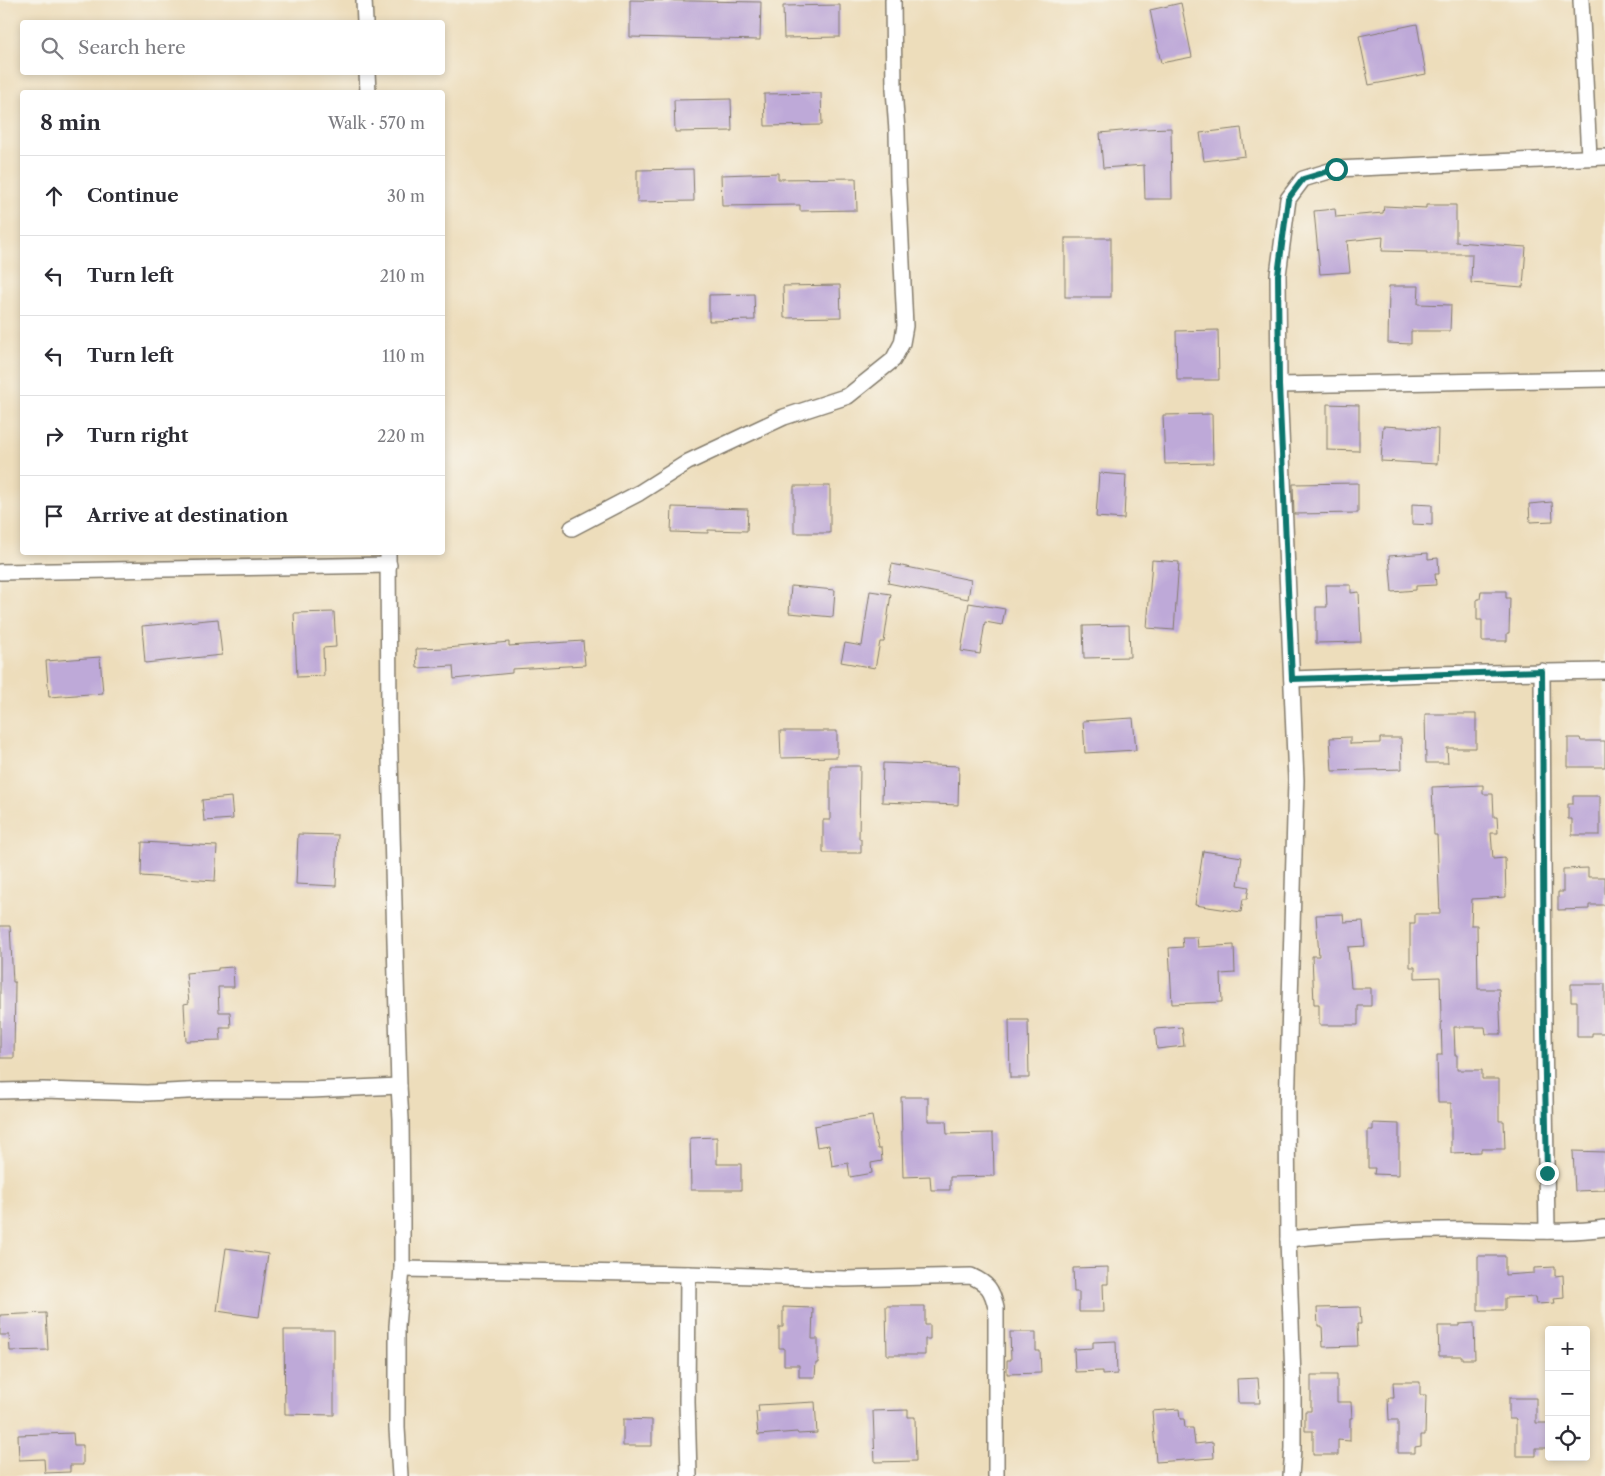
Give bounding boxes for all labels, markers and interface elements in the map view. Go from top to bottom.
search box [20,20,445,75]
icon: search [38,34,66,62]
text: Search here [78,36,186,59]
text: 8 min [40,110,101,135]
text: Walk · 570 m [328,113,425,133]
route start [1325,158,1348,181]
icon: ahead [40,182,68,210]
text: Continue [87,184,179,207]
text: 30 m [387,186,425,206]
icon: left [40,262,68,290]
text: Turn left [87,264,174,287]
text: 210 m [380,266,425,286]
icon: left [40,342,68,370]
text: Turn left [87,344,174,367]
text: 110 m [382,346,425,366]
icon: right [40,422,68,450]
text: Turn right [87,424,188,447]
text: 220 m [377,426,425,446]
icon: arrive [40,502,68,530]
text: Arrive at destination [87,504,288,527]
route end [1536,1162,1559,1185]
map controls [1545,1326,1590,1461]
button: + [1545,1326,1590,1371]
button: − [1545,1371,1590,1416]
button: locate [1545,1416,1590,1461]

